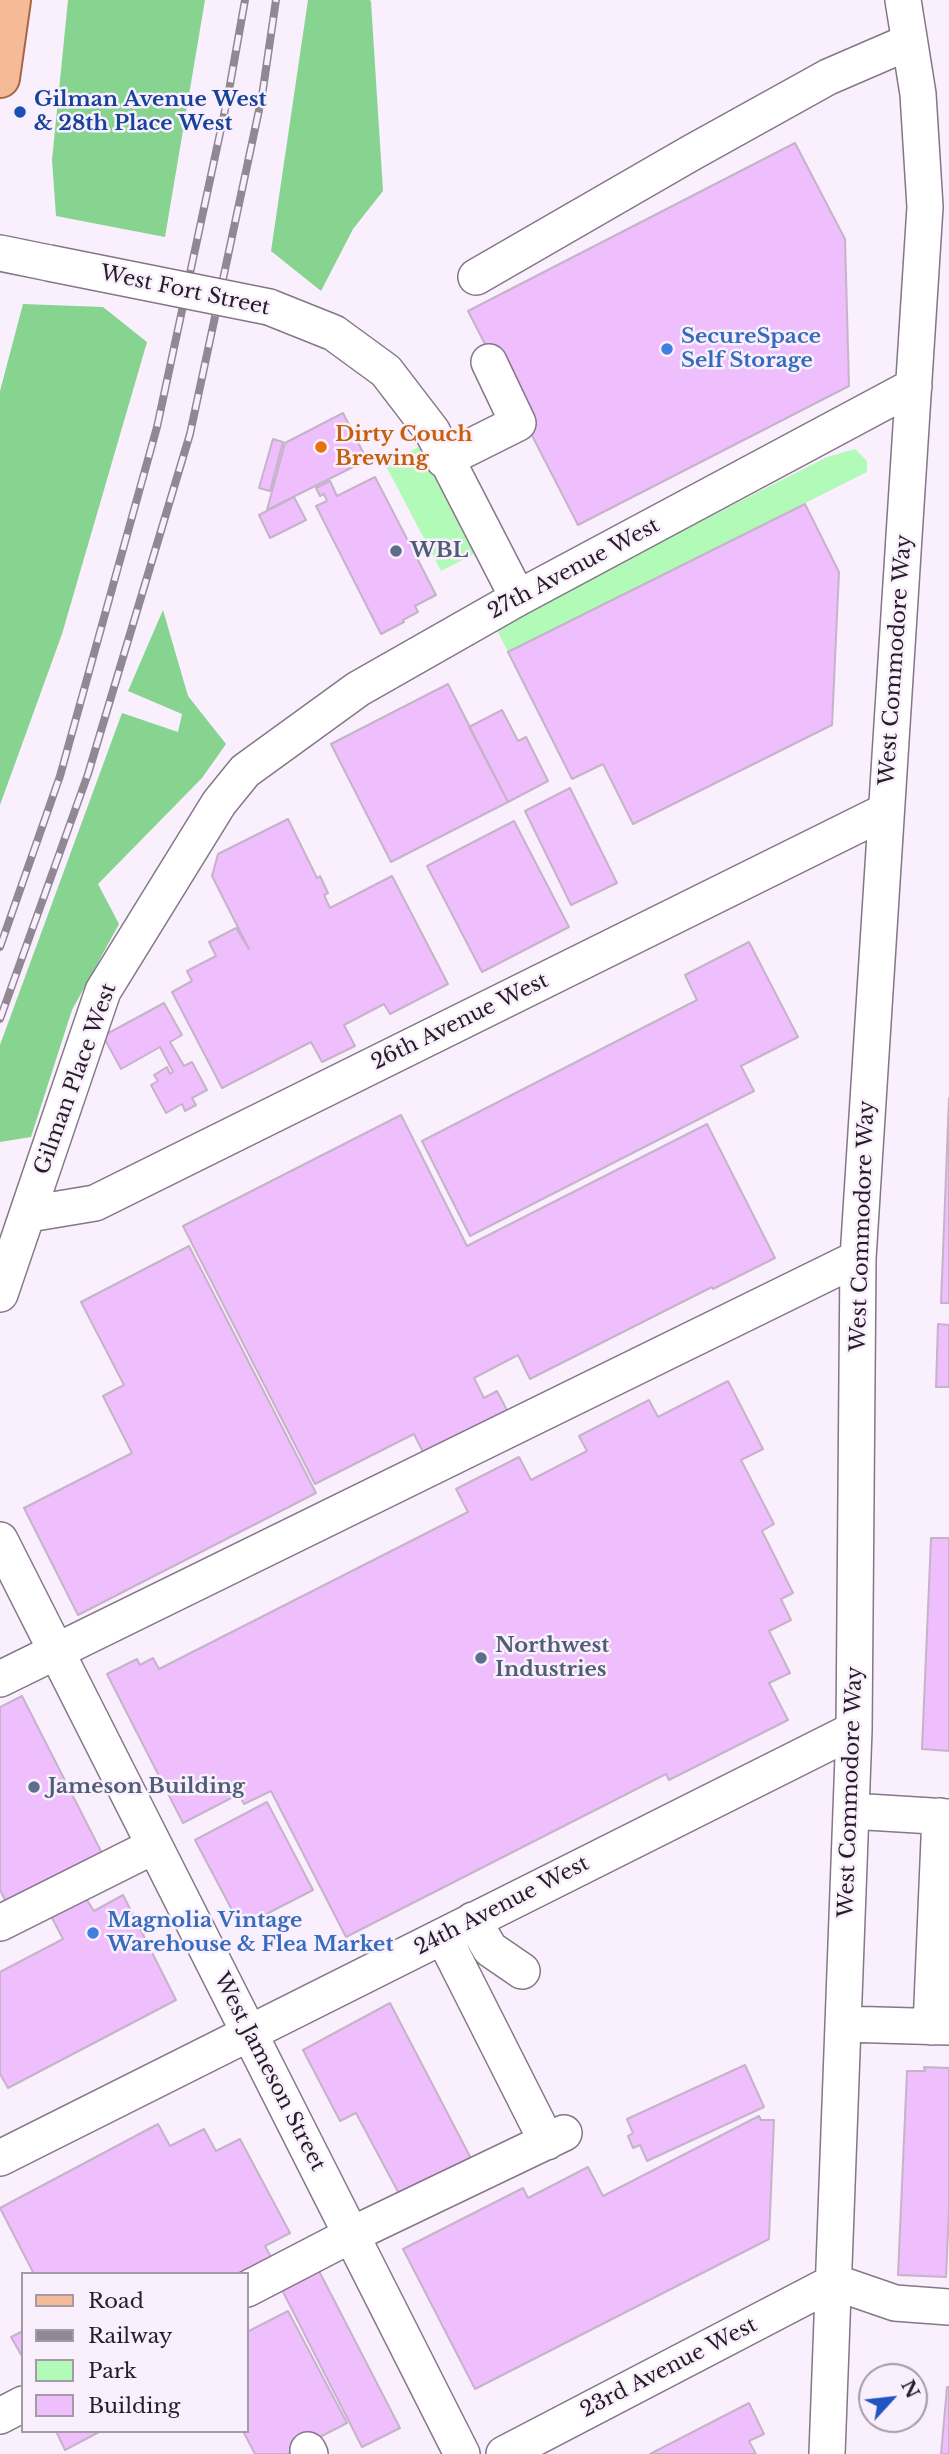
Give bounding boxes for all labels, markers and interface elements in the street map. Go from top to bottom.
place label: Gilman Avenue West & 28th Place West [34,87,267,137]
marker: Gilman Avenue West & 28th Place West [12,104,28,120]
street label: West Fort Street [98,261,272,321]
place label: SecureSpace Self Storage [681,324,821,374]
marker: SecureSpace Self Storage [659,341,675,357]
place label: Dirty Couch Brewing [335,422,472,472]
marker: Dirty Couch Brewing [313,439,329,455]
street label: 27th Avenue West [484,513,664,625]
street label: West Commodore Way [875,534,917,786]
place label: WBL [410,538,468,564]
marker: WBL [388,543,404,559]
street label: 26th Avenue West [368,968,552,1076]
street label: Gilman Place West [30,980,122,1178]
street label: West Commodore Way [846,1100,880,1352]
place label: Northwest Industries [495,1633,609,1683]
marker: Northwest Industries [473,1650,489,1666]
street label: West Commodore Way [834,1666,868,1918]
place label: Jameson Building [48,1774,245,1800]
marker: Jameson Building [26,1779,42,1795]
street label: 24th Avenue West [411,1851,593,1961]
place label: Magnolia Vintage Warehouse & Flea Market [107,1908,393,1958]
marker: Magnolia Vintage Warehouse & Flea Market [85,1925,101,1941]
street label: West Jameson Street [208,1969,330,2175]
legend [21,2272,248,2433]
text: Road [88,2288,144,2314]
street label: 23rd Avenue West [577,2313,761,2423]
text: Railway [88,2323,172,2349]
text: Park [88,2358,137,2384]
north arrow [858,2363,928,2433]
text: N [896,2376,925,2402]
text: Building [88,2393,180,2419]

